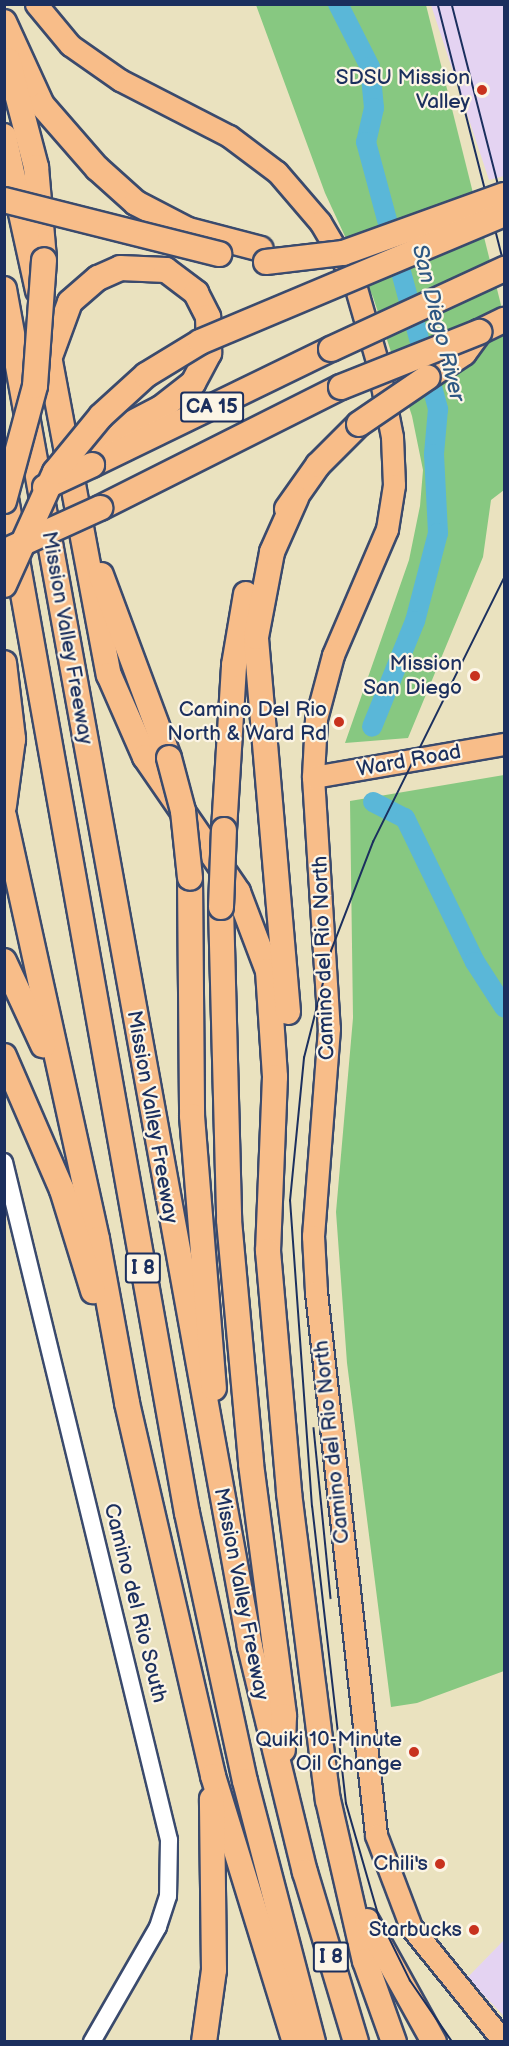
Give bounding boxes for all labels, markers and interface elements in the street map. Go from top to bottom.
place label: SDSU Mission Valley [336,65,470,115]
marker: SDSU Mission Valley [475,83,489,97]
water label: San Diego River [406,242,470,404]
road number: CA 15 [179,390,245,424]
street label: Mission Valley Freeway [36,528,98,748]
place label: Mission San Diego [363,651,462,701]
marker: Mission San Diego [466,667,484,685]
place label: Camino Del Rio North & Ward Rd [166,697,327,747]
marker: Camino Del Rio North & Ward Rd [332,715,346,729]
street label: Ward Road [355,739,463,783]
street label: Camino del Rio North [308,855,340,1061]
street label: Mission Valley Freeway [121,1007,183,1227]
road number: I 8 [124,1251,162,1285]
street label: Camino del Rio North [309,1339,355,1545]
street label: Mission Valley Freeway [208,1485,274,1703]
street label: Camino del Rio South [98,1500,172,1706]
place label: Quiki 10-Minute Oil Change [255,1727,402,1777]
marker: Quiki 10-Minute Oil Change [407,1745,421,1759]
place label: Chili's [373,1851,428,1877]
marker: Chili's [433,1857,447,1871]
place label: Starbucks [369,1917,462,1943]
marker: Starbucks [467,1923,481,1937]
road number: I 8 [312,1940,350,1974]

